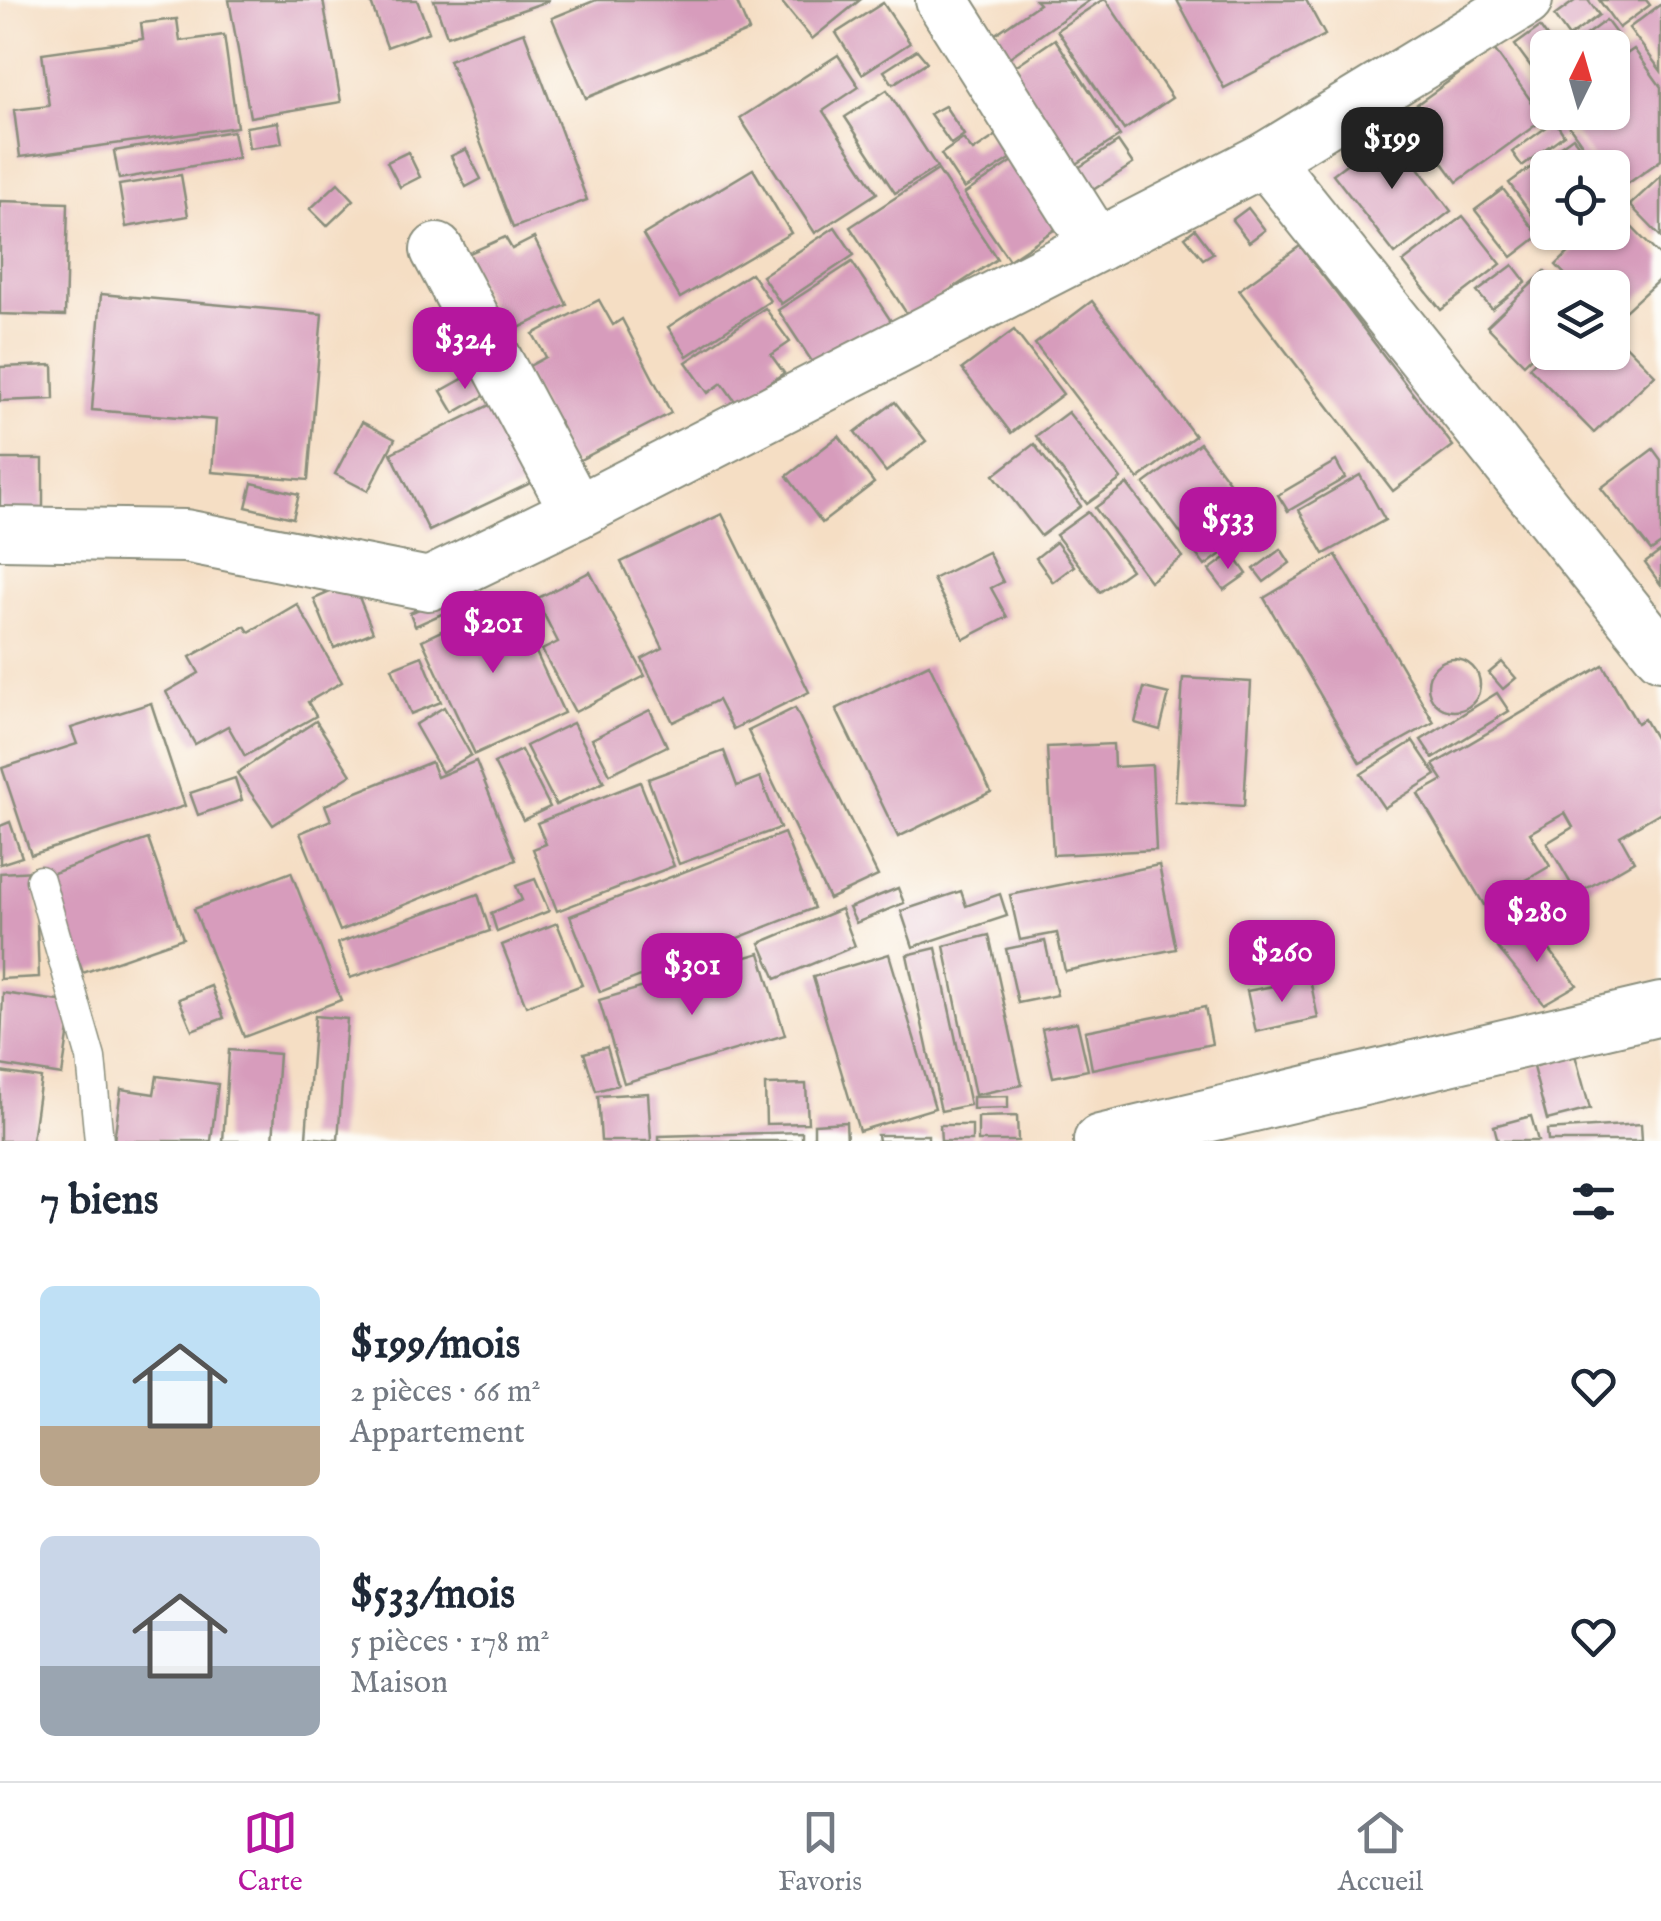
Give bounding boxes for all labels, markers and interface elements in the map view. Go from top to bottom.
north arrow [1530,30,1630,130]
map controls [1530,30,1630,370]
pin: $199 [1333,107,1451,192]
text: $199 [1363,119,1421,160]
button: locate [1530,150,1630,250]
button: layers [1530,270,1630,370]
pin: $324 [406,307,524,392]
text: $324 [435,319,495,360]
pin: $533 [1169,487,1287,572]
text: $533 [1201,499,1255,540]
pin: $201 [434,591,552,676]
text: $201 [463,603,523,644]
pin: $280 [1478,880,1596,965]
text: $280 [1507,892,1568,933]
pin: $260 [1223,920,1341,1005]
text: $260 [1251,932,1313,973]
pin: $301 [633,933,751,1018]
text: $301 [663,945,721,986]
icon: filters [1566,1174,1621,1229]
text: 7 biens [40,1175,159,1228]
text: $199/mois [350,1319,520,1372]
icon: home [120,1326,240,1446]
icon: heart [1566,1359,1621,1414]
text: 2 pièces · 66 m² [350,1372,541,1413]
text: Appartement [350,1413,525,1454]
text: $533/mois [350,1569,515,1622]
icon: home [120,1576,240,1696]
icon: heart [1566,1609,1621,1664]
text: 5 pièces · 178 m² [350,1622,550,1663]
text: Maison [350,1663,448,1704]
tab: Carte [238,1805,303,1900]
tab: Favoris [778,1805,862,1900]
tab: Accueil [1338,1805,1423,1900]

